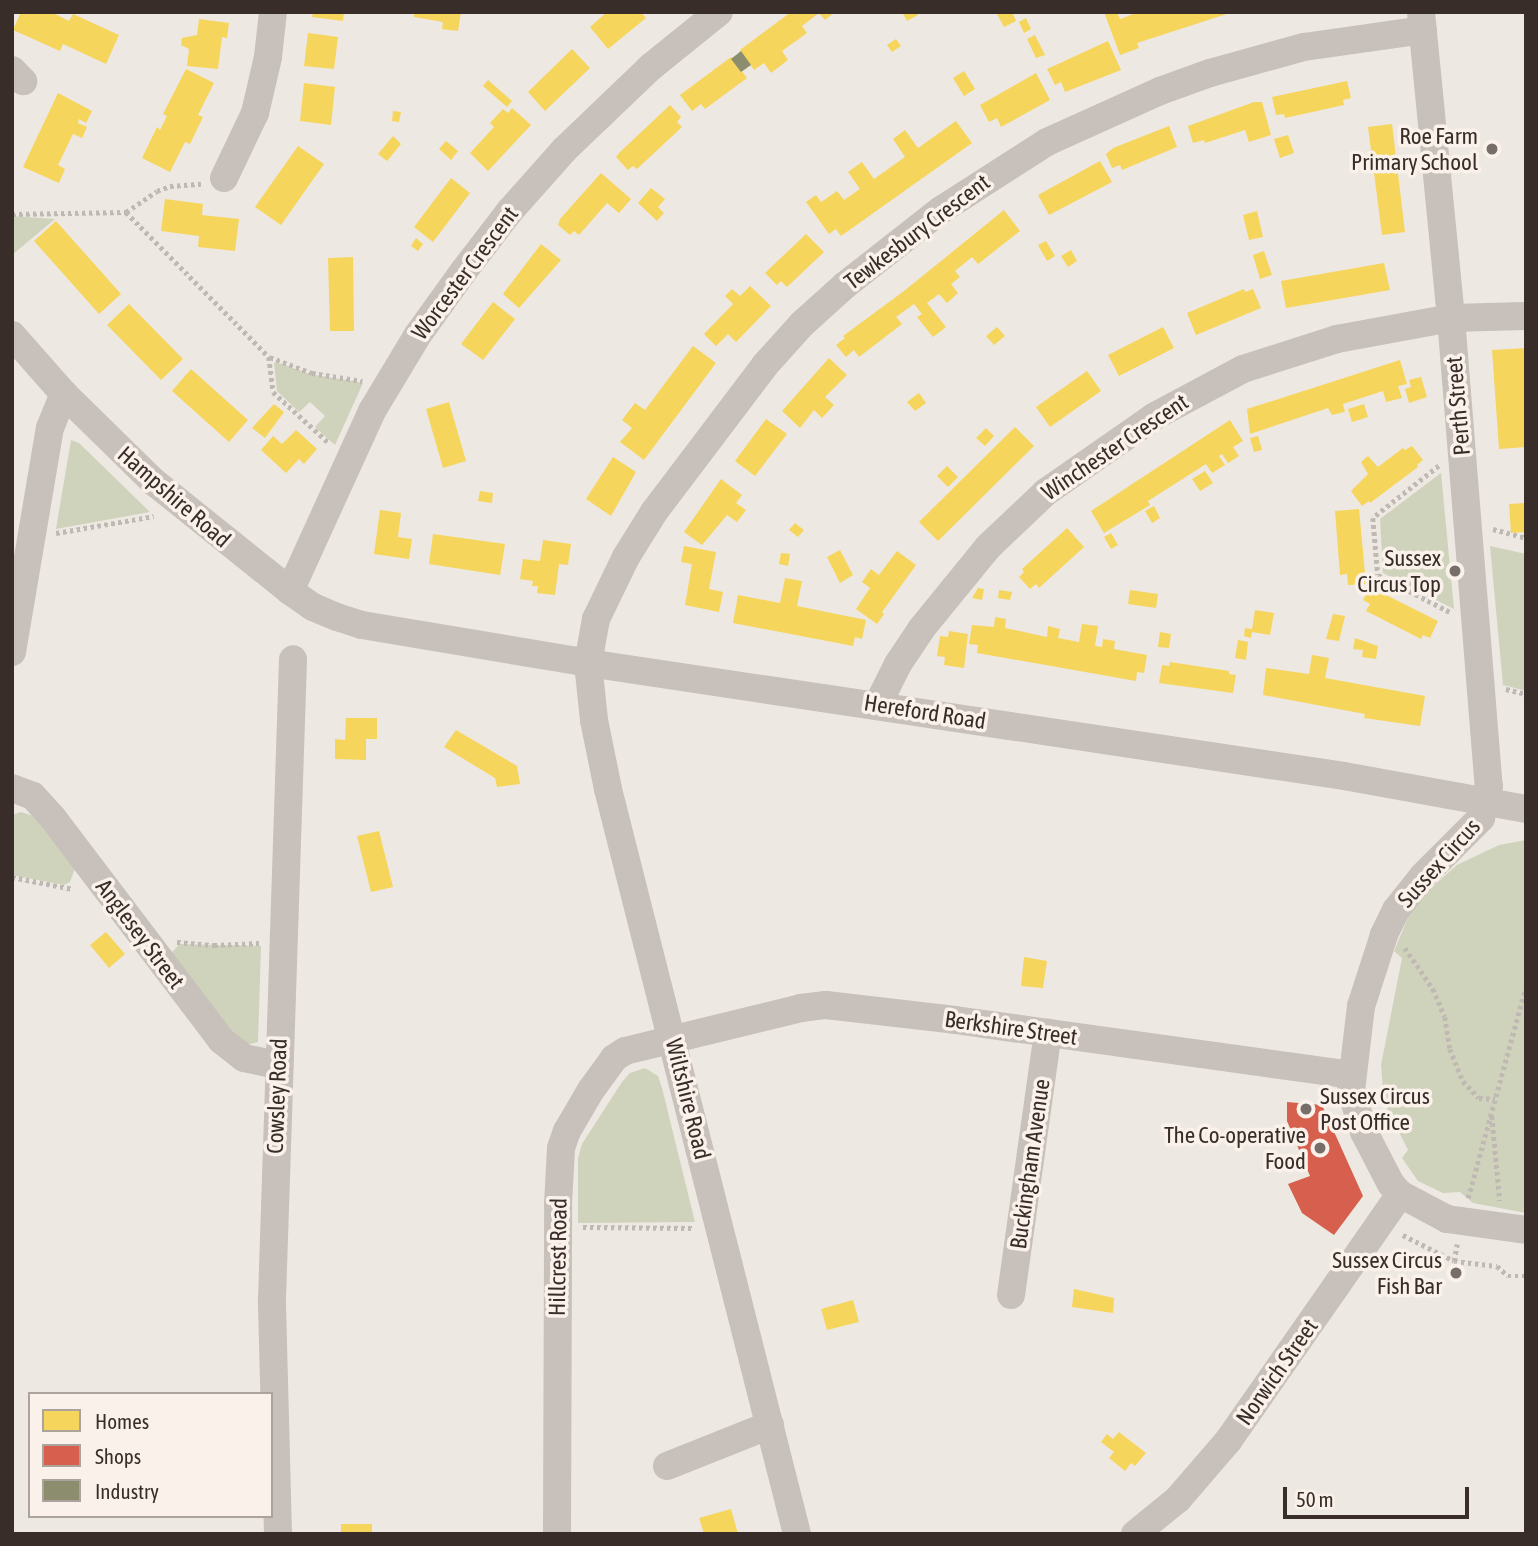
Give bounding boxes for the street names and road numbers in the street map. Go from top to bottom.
street label: Tewkesbury Crescent [839,168,995,296]
street label: Worcester Crescent [406,201,524,345]
street label: Perth Street [1440,355,1476,457]
street label: Winchester Crescent [1037,388,1193,506]
street label: Hampshire Road [112,441,236,553]
street label: Hereford Road [862,689,988,735]
street label: Sussex Circus [1392,813,1486,913]
street label: Anglesey Street [90,874,190,994]
street label: Berkshire Street [943,1005,1079,1051]
street label: Wiltshire Road [660,1036,716,1162]
street label: Cowsley Road [261,1038,293,1154]
street label: Buckingham Avenue [1004,1077,1056,1251]
street label: Hillcrest Road [543,1198,573,1316]
street label: Norwich Street [1230,1314,1324,1430]

